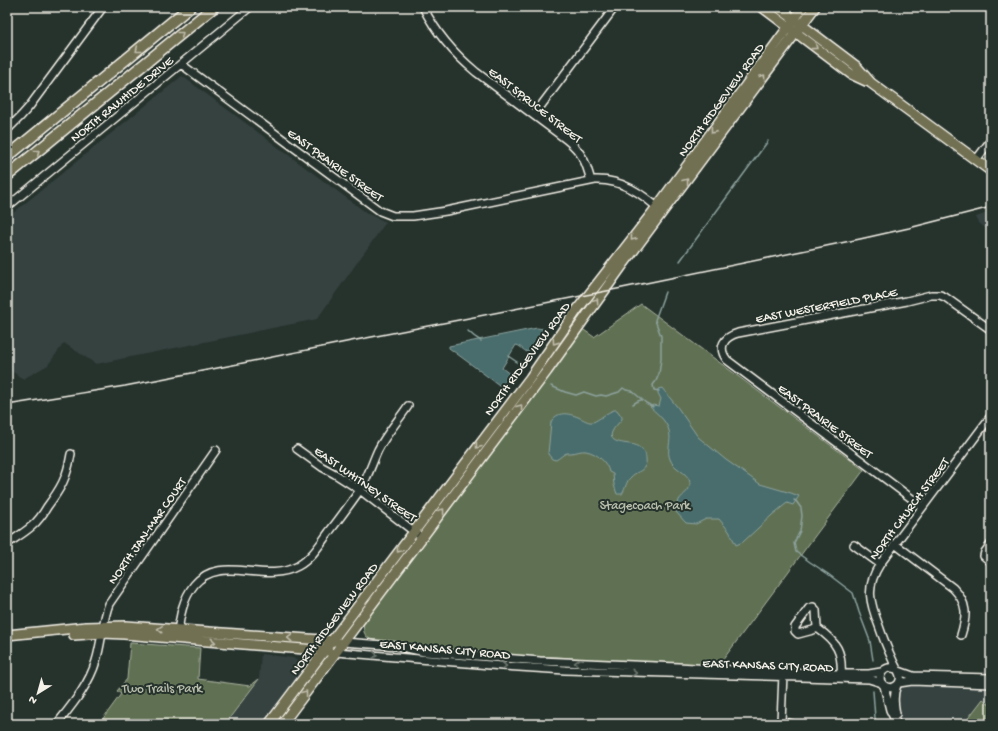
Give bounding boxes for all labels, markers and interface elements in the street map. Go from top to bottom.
one-way arrow [177,31,184,38]
street label: NORTH RIDGEVIEW ROAD [676,40,769,160]
one-way arrow [811,42,818,49]
one-way arrow [136,45,143,52]
street label: NORTH RAWHIDE DRIVE [68,53,178,146]
street label: EAST SPRUCE STREET [485,65,585,148]
one-way arrow [759,74,766,81]
street label: EAST PRAIRIE STREET [284,126,386,206]
one-way arrow [710,127,718,134]
one-way arrow [33,149,40,156]
one-way arrow [681,178,689,185]
one-way arrow [630,233,637,240]
street label: EAST WESTERFIELD PLACE [754,285,899,328]
street label: NORTH RIDGEVIEW ROAD [482,299,575,419]
one-way arrow [592,299,599,306]
one-way arrow [553,337,560,344]
street label: EAST PRAIRIE STREET [774,381,876,463]
one-way arrow [515,404,522,411]
one-way arrow [476,442,483,449]
street label: EAST WHITNEY STREET [311,444,419,527]
street label: NORTH CHURCH STREET [867,455,954,564]
street label: NORTH JAN-MAR COURT [106,474,191,588]
park label: Stagecoach Park [600,499,691,514]
one-way arrow [437,508,444,515]
one-way arrow [397,546,404,553]
street label: NORTH RIDGEVIEW ROAD [288,560,382,679]
one-way arrow [157,624,163,633]
one-way arrow [287,634,293,643]
one-way arrow [210,637,216,646]
street label: EAST KANSAS CITY ROAD [379,637,511,664]
one-way arrow [372,651,378,660]
street label: EAST KANSAS CITY ROAD [702,657,834,676]
one-way arrow [574,659,580,667]
one-way arrow [501,662,507,671]
one-way arrow [631,669,637,677]
north arrow [18,673,58,713]
park label: Two Trails Park [121,682,203,697]
one-way arrow [300,690,307,697]
text: N [27,692,40,706]

